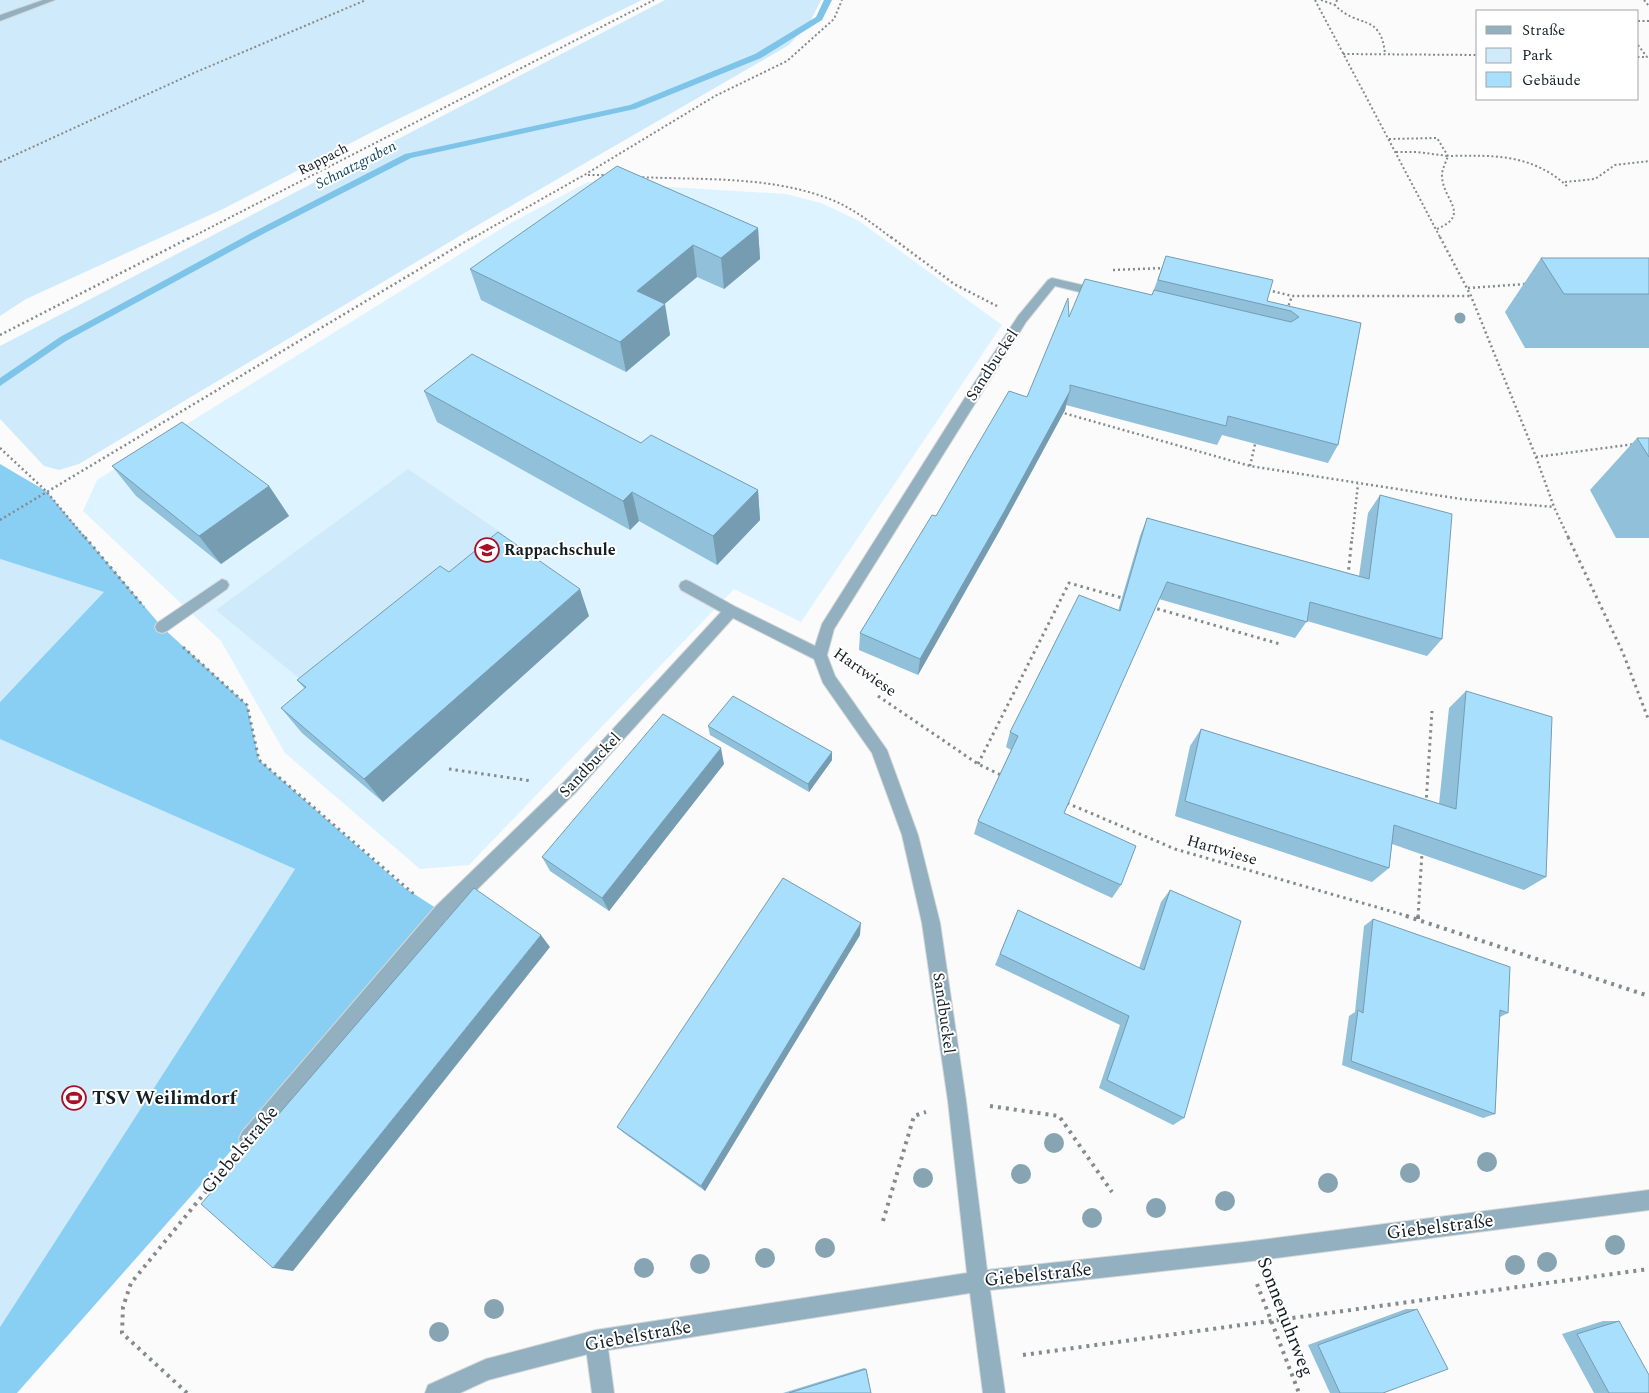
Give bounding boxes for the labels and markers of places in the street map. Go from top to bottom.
school or university icon: Rappachschule [474,537,500,563]
place label: Rappachschule [504,538,616,562]
place label: TSV Weilimdorf [92,1084,237,1113]
sports icon: TSV Weilimdorf [61,1085,87,1111]

